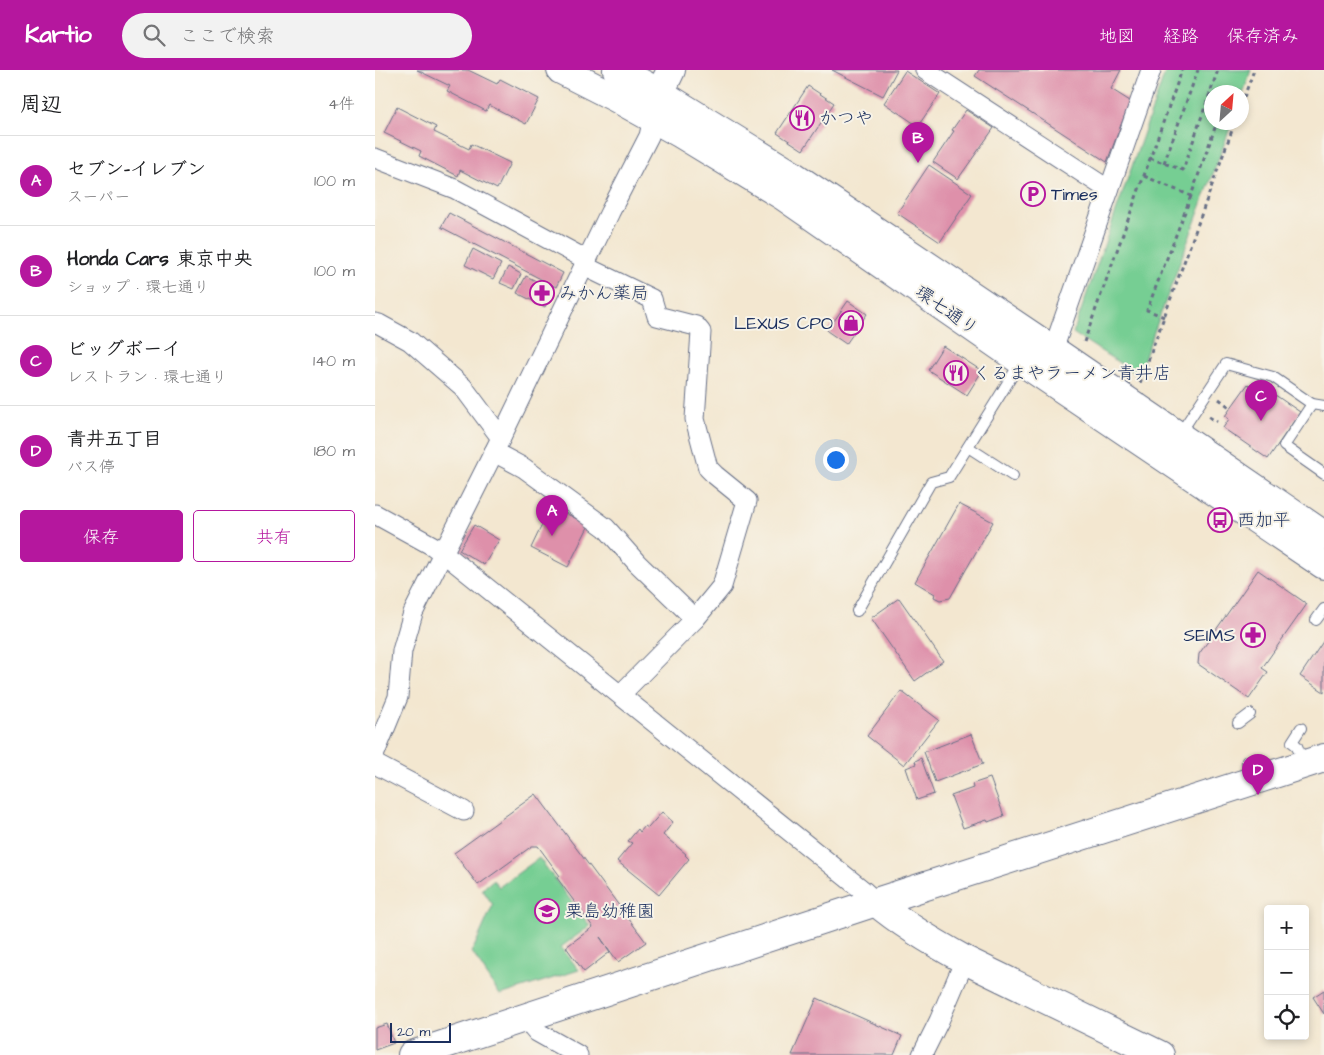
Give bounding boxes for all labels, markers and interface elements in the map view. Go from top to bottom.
search box [122,13,472,58]
text: Kartio [25,18,92,52]
icon: search [140,21,168,49]
text: ここで検索 [180,23,275,50]
text: 地図 [1099,24,1135,49]
text: 経路 [1163,24,1199,49]
text: 保存済み [1227,24,1299,49]
north arrow [1204,85,1249,130]
text: 周辺 [20,90,62,119]
text: 4件 [328,93,355,115]
restaurant icon: かつや [789,105,815,131]
place label: かつや [819,106,873,131]
pin: B [902,122,934,163]
text: セブン-イレブン [67,156,206,183]
text: A [31,170,41,192]
text: 100 m [314,170,355,192]
parking icon: Times [1020,181,1046,207]
place label: Times [1051,182,1098,207]
text: スーパー [67,186,130,208]
text: Honda Cars 東京中央 [67,246,252,273]
text: B [30,260,42,282]
text: 100 m [314,260,355,282]
text: ショップ · 環七通り [67,276,209,298]
pharmacy icon: みかん薬局 [529,280,555,306]
street label: 環七通り [910,280,983,341]
place label: みかん薬局 [559,281,649,306]
shop icon: LEXUS CPO [838,310,864,336]
place label: LEXUS CPO [734,311,833,336]
text: ビッグボーイ [67,336,181,363]
text: C [30,350,42,372]
text: 140 m [313,350,355,372]
restaurant icon: くるまやラーメン青井店 [943,360,969,386]
place label: くるまやラーメン青井店 [973,361,1171,386]
text: レストラン · 環七通り [67,366,227,388]
pin: C [1245,380,1277,421]
text: 青井五丁目 [67,426,162,453]
text: D [31,440,41,462]
text: 180 m [314,440,355,462]
your location [823,447,849,473]
text: バス停 [67,456,115,478]
pin: A [536,495,568,536]
bus stop icon: 西加平 [1207,507,1233,533]
place label: 西加平 [1237,508,1291,533]
button: 保存 [20,510,183,562]
button: 共有 [193,510,355,562]
pharmacy icon: SEIMS [1240,622,1266,648]
place label: SEIMS [1184,623,1235,648]
pin: D [1242,754,1274,795]
school or university icon: 栗島幼稚園 [534,898,560,924]
place label: 栗島幼稚園 [565,899,655,924]
map controls [1264,905,1309,1040]
button: + [1264,905,1309,950]
button: − [1264,950,1309,995]
button: locate [1264,995,1309,1040]
scale bar [390,1020,451,1043]
text: 20 m [397,1022,430,1042]

